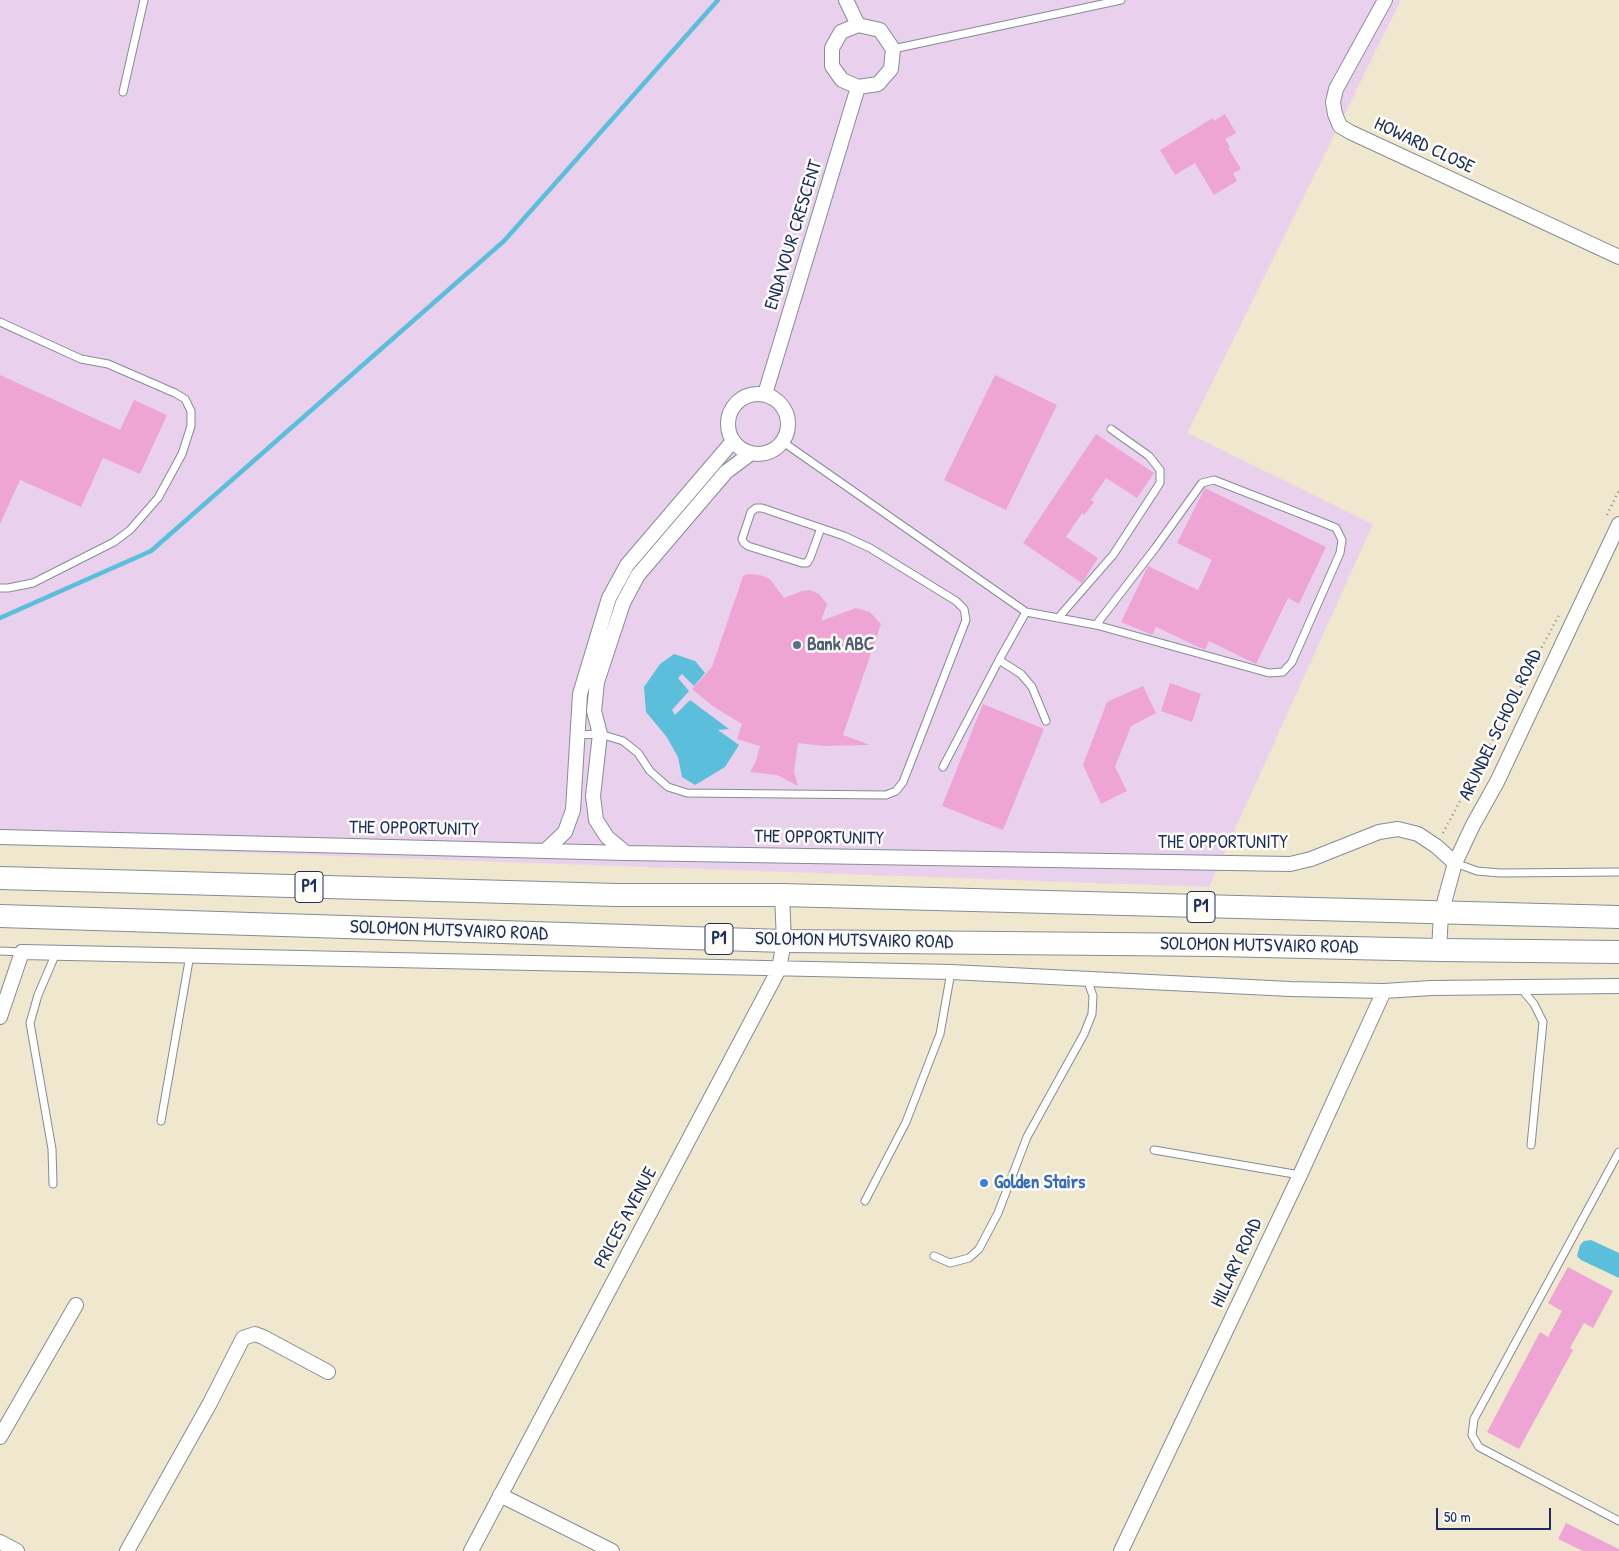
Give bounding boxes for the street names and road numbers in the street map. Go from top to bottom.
street label: HOWARD CLOSE [1370,113,1478,179]
street label: ENDAVOUR CRESCENT [760,157,828,313]
street label: ARUNDEL SCHOOL ROAD [1455,646,1547,804]
street label: THE OPPORTUNITY [349,816,479,842]
street label: THE OPPORTUNITY [754,825,884,851]
street label: THE OPPORTUNITY [1158,832,1288,854]
road number: P1 [295,872,323,902]
road number: P1 [1187,892,1215,922]
street label: SOLOMON MUTSVAIRO ROAD [350,916,548,946]
road number: P1 [705,924,733,954]
street label: SOLOMON MUTSVAIRO ROAD [755,928,953,954]
street label: SOLOMON MUTSVAIRO ROAD [1160,933,1358,959]
street label: PRICES AVENUE [590,1163,662,1273]
street label: HILLARY ROAD [1206,1215,1268,1311]

